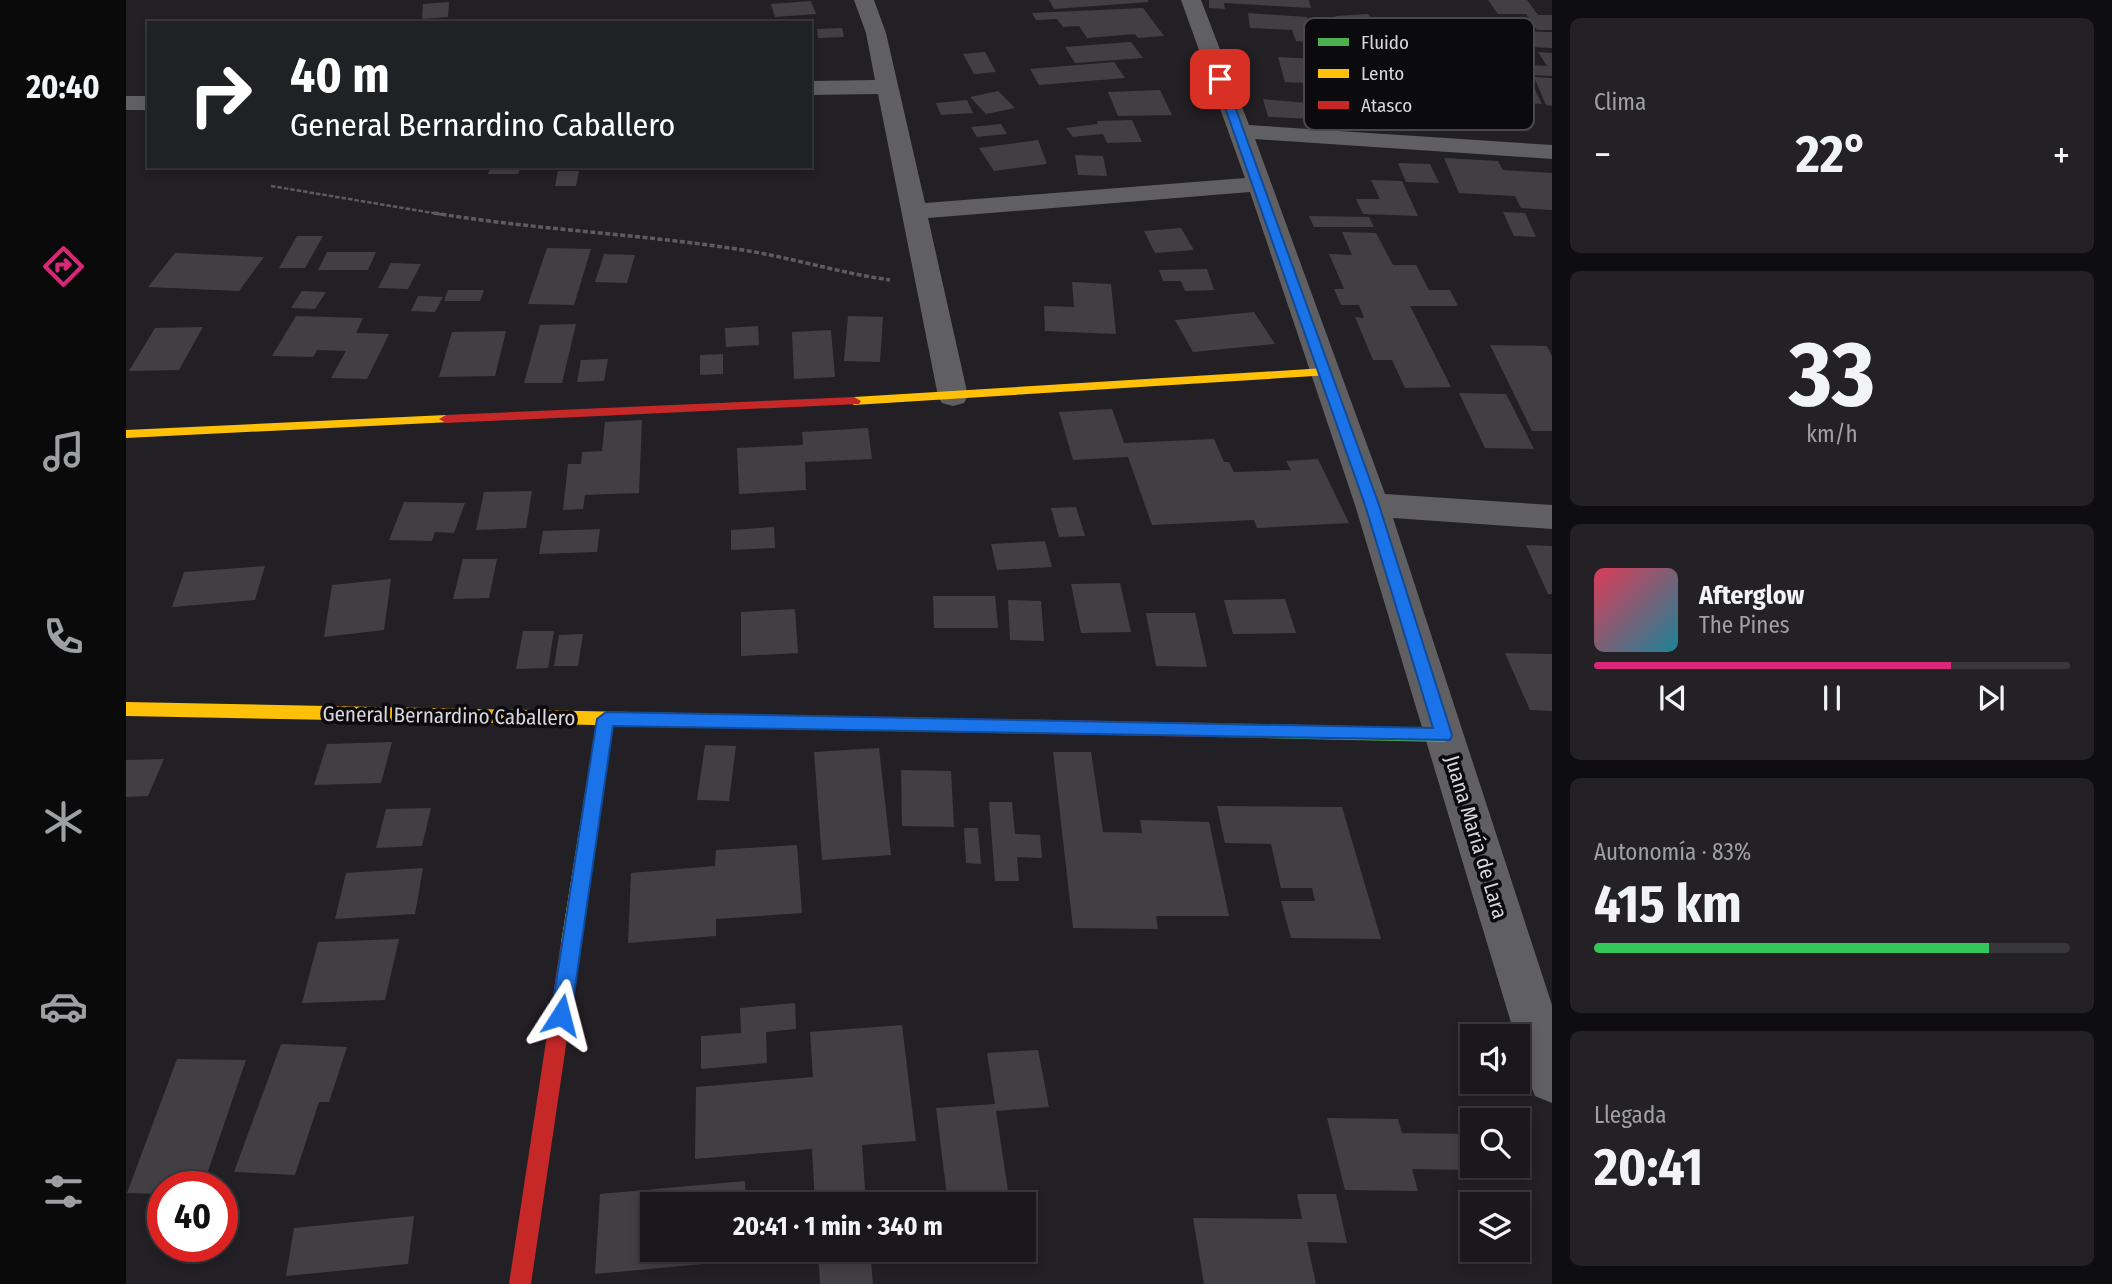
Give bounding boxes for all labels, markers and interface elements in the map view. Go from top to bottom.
legend [1304,18,1534,130]
text: Fluido [1361,31,1409,54]
text: 40 m [290,46,390,105]
icon: right [175,49,266,140]
pin [1190,49,1250,109]
icon: arrive [1201,60,1239,98]
text: Lento [1361,62,1404,85]
text: 20:40 [26,68,100,106]
text: Clima [1594,88,1646,116]
text: Atasco [1361,94,1412,117]
text: General Bernardino Caballero [290,106,675,144]
text: 22° [1796,123,1868,186]
text: − [1594,132,1611,178]
text: + [2053,132,2070,178]
icon: directions [39,242,88,291]
text: 33 [1789,320,1875,429]
text: km/h [1806,420,1858,448]
icon: music [39,427,88,476]
text: Afterglow [1699,580,1804,611]
text: The Pines [1699,611,1790,639]
icon: phone [39,612,88,661]
icon: previous [1654,679,1692,717]
icon: pause [1813,679,1851,717]
icon: next [1972,679,2010,717]
street label: General Bernardino Caballero [322,701,576,731]
street label: Juana María de Lara [1439,752,1513,922]
icon: climate [39,797,88,846]
text: Autonomía · 83% [1594,838,1751,866]
text: 415 km [1594,873,1742,936]
position arrow [524,978,598,1052]
icon: car [39,982,88,1031]
map controls [1460,1024,1530,1262]
button: sound [1460,1024,1530,1094]
text: Llegada [1594,1101,1666,1129]
button: search [1460,1108,1530,1178]
text: 20:41 [1594,1136,1703,1199]
icon: filters [39,1167,88,1216]
speed limit sign: 40 [147,1171,238,1262]
button: layers [1460,1192,1530,1262]
text: 20:41 · 1 min · 340 m [733,1211,943,1242]

